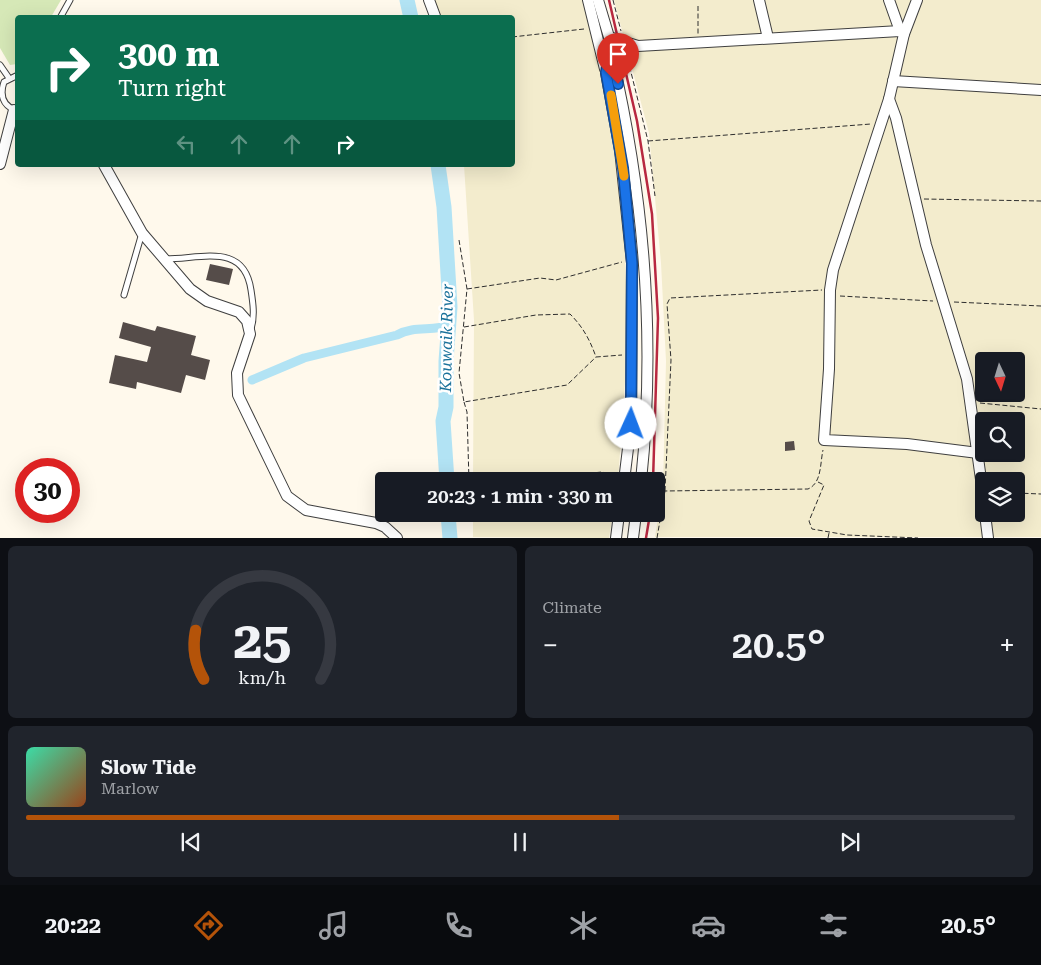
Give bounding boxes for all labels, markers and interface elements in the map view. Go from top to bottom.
pin [597,33,639,84]
text: 300 m [118,34,219,75]
icon: right [35,35,100,100]
icon: arrive [604,40,632,68]
text: Turn right [118,76,226,101]
icon: left [172,130,200,158]
icon: ahead [225,130,253,158]
icon: ahead [278,130,306,158]
icon: right [331,130,359,158]
water label: Kouwaik River [436,283,457,393]
north arrow [975,352,1025,402]
map controls [975,352,1025,522]
position arrow [604,397,656,449]
button: search [975,412,1025,462]
speed limit sign: 30 [15,458,80,523]
button: layers [975,472,1025,522]
text: 20:23 · 1 min · 330 m [427,485,613,508]
text: Climate [543,598,602,617]
text: 25 [233,610,291,671]
text: 20.5° [732,623,826,667]
text: − [543,629,558,662]
text: + [999,629,1015,662]
text: km/h [238,667,287,688]
text: Slow Tide [101,756,196,779]
text: Marlow [101,779,159,798]
icon: previous [177,828,205,856]
icon: pause [506,828,534,856]
icon: next [836,828,864,856]
icon: directions [191,908,226,943]
icon: music [316,908,351,943]
icon: phone [441,908,476,943]
icon: climate [566,908,601,943]
icon: car [691,908,726,943]
icon: filters [816,908,851,943]
text: 20:22 [45,913,101,938]
text: 20.5° [941,913,996,938]

